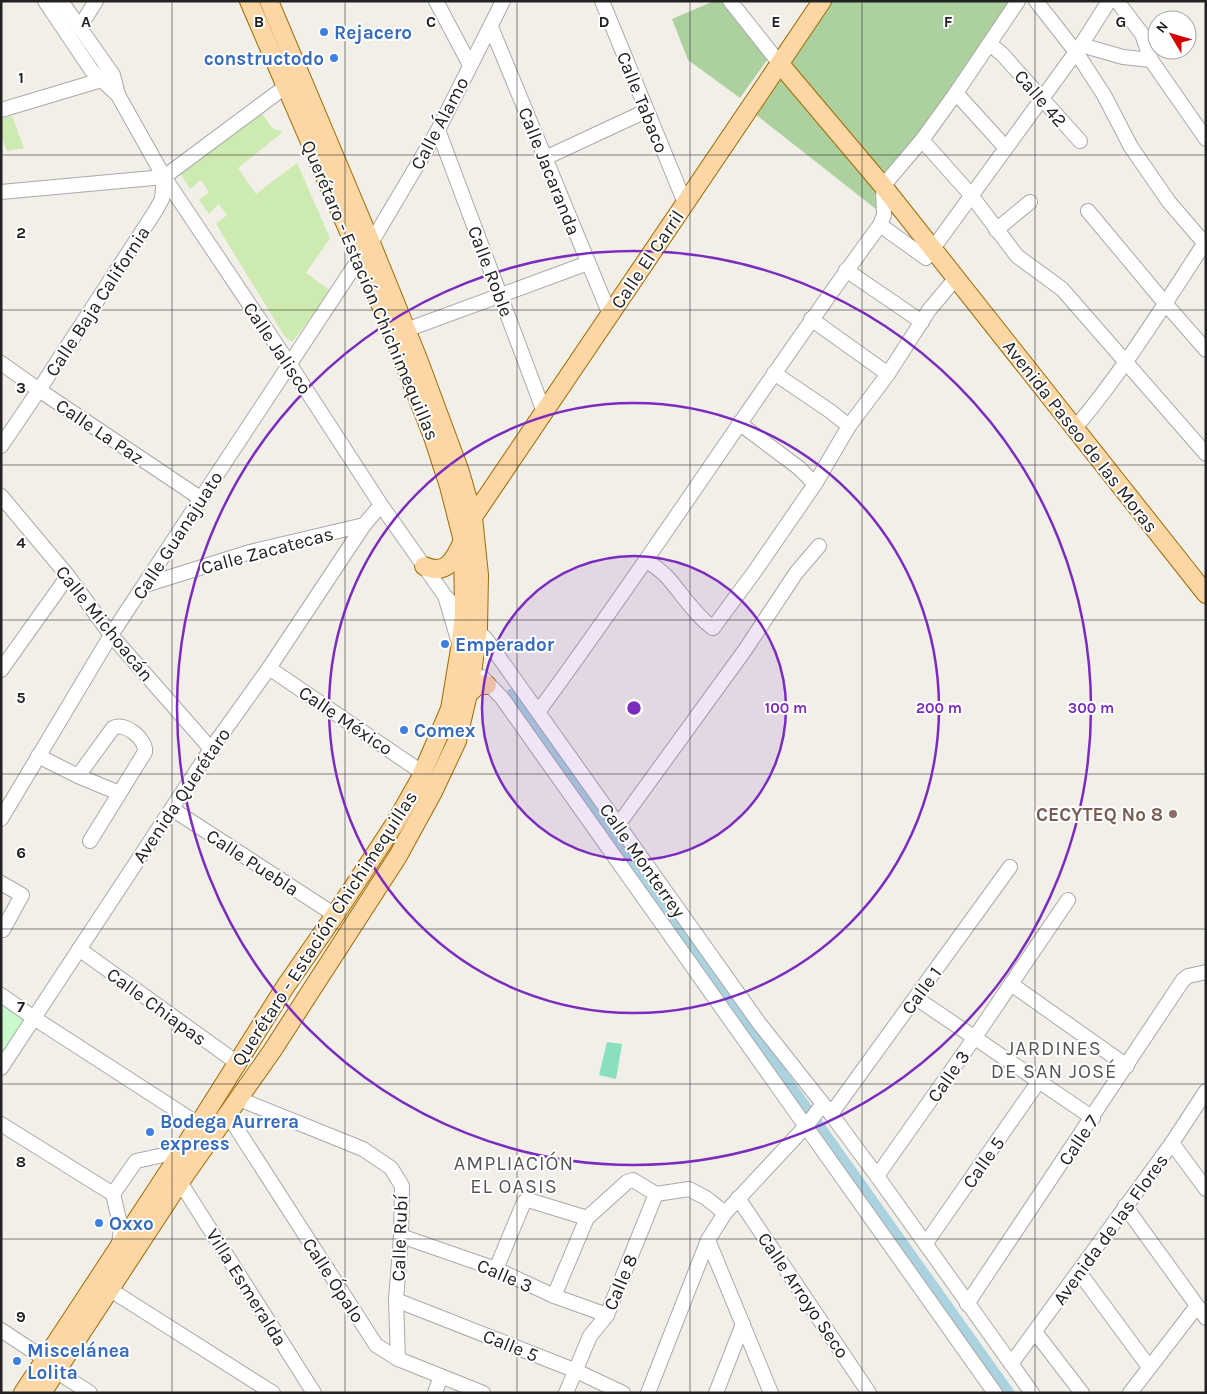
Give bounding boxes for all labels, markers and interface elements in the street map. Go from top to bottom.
north arrow [1147,10,1197,60]
text: A [81,12,91,31]
text: B [254,12,264,31]
text: C [426,12,436,31]
text: D [599,12,610,31]
text: E [771,12,781,31]
text: F [944,12,953,31]
text: G [1116,12,1126,31]
text: N [1152,18,1172,36]
place label: Rejacero [334,22,412,44]
marker: Rejacero [318,26,330,38]
place label: constructodo [204,48,324,70]
street label: Calle Tabaco [612,49,672,156]
marker: constructodo [328,52,340,64]
street label: Calle 42 [1009,66,1071,132]
text: 1 [18,68,24,87]
street label: Calle Álamo [405,73,474,174]
street label: Calle Jacaranda [513,104,585,239]
street label: Querétaro - Estación Chichimequillas [297,137,443,444]
street label: Calle El Carril [607,206,689,313]
street label: Calle Baja California [41,222,155,381]
text: 2 [16,223,26,242]
street label: Calle Roble [463,223,517,320]
street label: Calle Jalisco [238,298,316,399]
street label: Avenida Paseo de las Moras [998,336,1162,537]
text: 3 [16,378,26,397]
street label: Calle La Paz [51,395,147,469]
street label: Calle Guanajuato [128,467,228,604]
street label: Calle Zacatecas [199,523,336,579]
text: 4 [16,533,26,552]
street label: Calle Michoacán [51,561,158,686]
place label: Emperador [455,634,555,656]
marker: Emperador [439,638,451,650]
street label: Calle México [294,681,397,760]
text: 5 [16,688,26,707]
centre of rings [625,699,643,717]
text: 100 m [765,699,807,717]
text: 200 m [916,699,962,717]
text: 300 m [1068,699,1114,717]
place label: Comex [414,720,476,742]
street label: Avenida Querétaro [128,724,235,867]
marker: Comex [398,724,410,736]
street label: Querétaro - Estación Chichimequillas [228,787,422,1070]
street label: Calle Monterrey [595,799,690,922]
place label: CECYTEQ No 8 [1036,804,1163,826]
marker: CECYTEQ No 8 [1167,808,1179,820]
street label: Calle Puebla [202,825,303,901]
text: 6 [16,843,26,862]
street label: Calle Chiapas [102,963,211,1050]
street label: Calle 1 [897,963,946,1019]
text: 7 [17,997,25,1016]
district label: JARDINES DE SAN JOSÉ [991,1037,1117,1083]
street label: Calle 3 [923,1046,975,1107]
place label: Bodega Aurrera express [160,1111,299,1155]
street label: Calle 7 [1054,1111,1104,1170]
marker: Bodega Aurrera express [144,1126,156,1138]
street label: Calle 5 [958,1133,1009,1193]
street label: Avenida de las Flores [1049,1150,1173,1309]
district label: AMPLIACIÓN EL OASIS [454,1151,574,1198]
text: 8 [16,1152,26,1171]
street label: Calle Rubí [387,1194,413,1282]
place label: Oxxo [109,1213,154,1235]
marker: Oxxo [93,1217,105,1229]
street label: Villa Esmeralda [201,1225,291,1350]
street label: Calle Arroyo Seco [753,1228,853,1363]
street label: Calle Ópalo [298,1234,370,1327]
street label: Calle 8 [599,1251,643,1314]
street label: Calle 3 [474,1254,536,1297]
text: 9 [16,1307,26,1326]
street label: Calle 5 [480,1325,542,1367]
place label: Miscelánea Lolita [27,1340,130,1384]
marker: Miscelánea Lolita [11,1355,23,1367]

